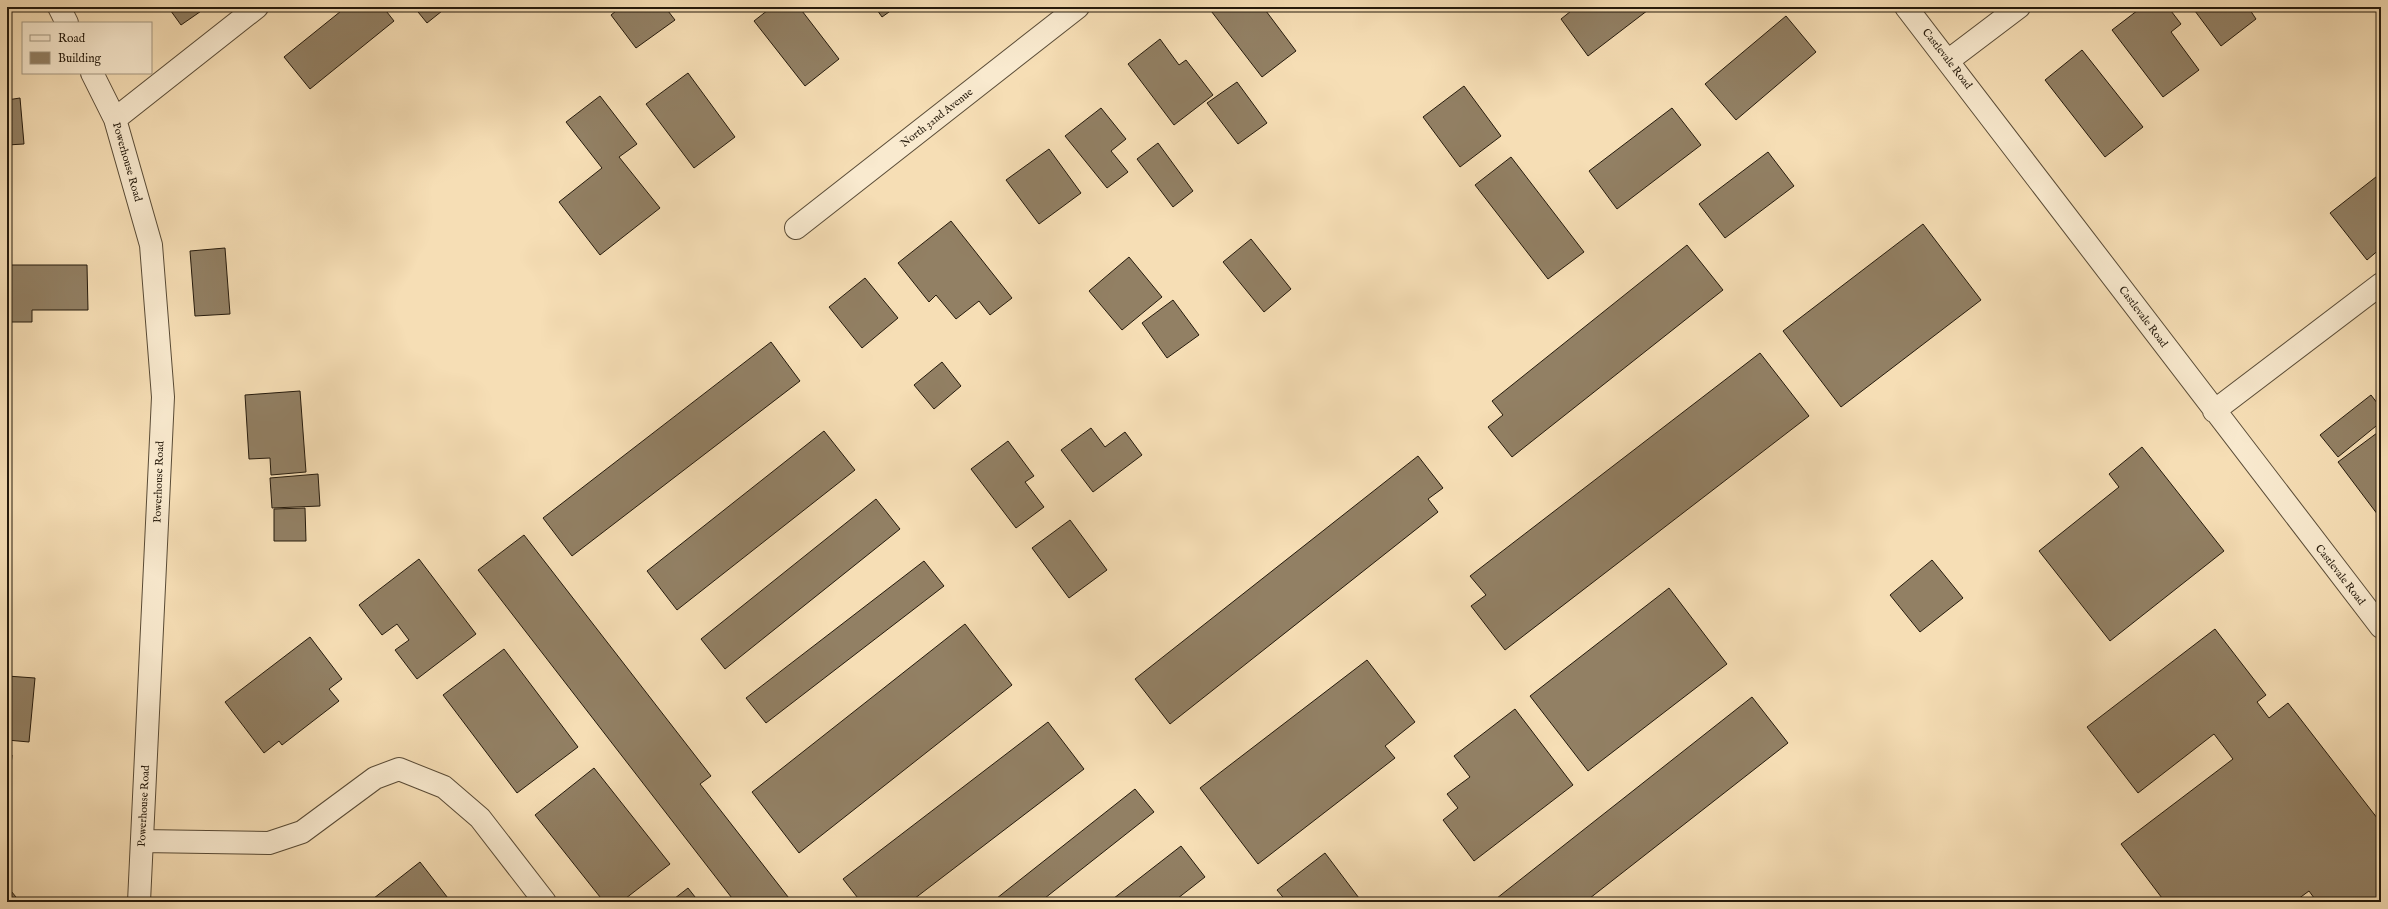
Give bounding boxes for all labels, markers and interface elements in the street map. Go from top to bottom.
legend [22,22,152,74]
street label: Castlevale Road [1919,26,1975,92]
text: Road [58,31,86,46]
text: Building [58,51,102,66]
street label: North 32nd Avenue [898,85,976,151]
street label: Powerhouse Road [109,121,145,203]
street label: Castlevale Road [2115,284,2171,351]
street label: Powerhouse Road [151,441,167,523]
street label: Castlevale Road [2312,542,2368,608]
street label: Powerhouse Road [135,765,153,847]

